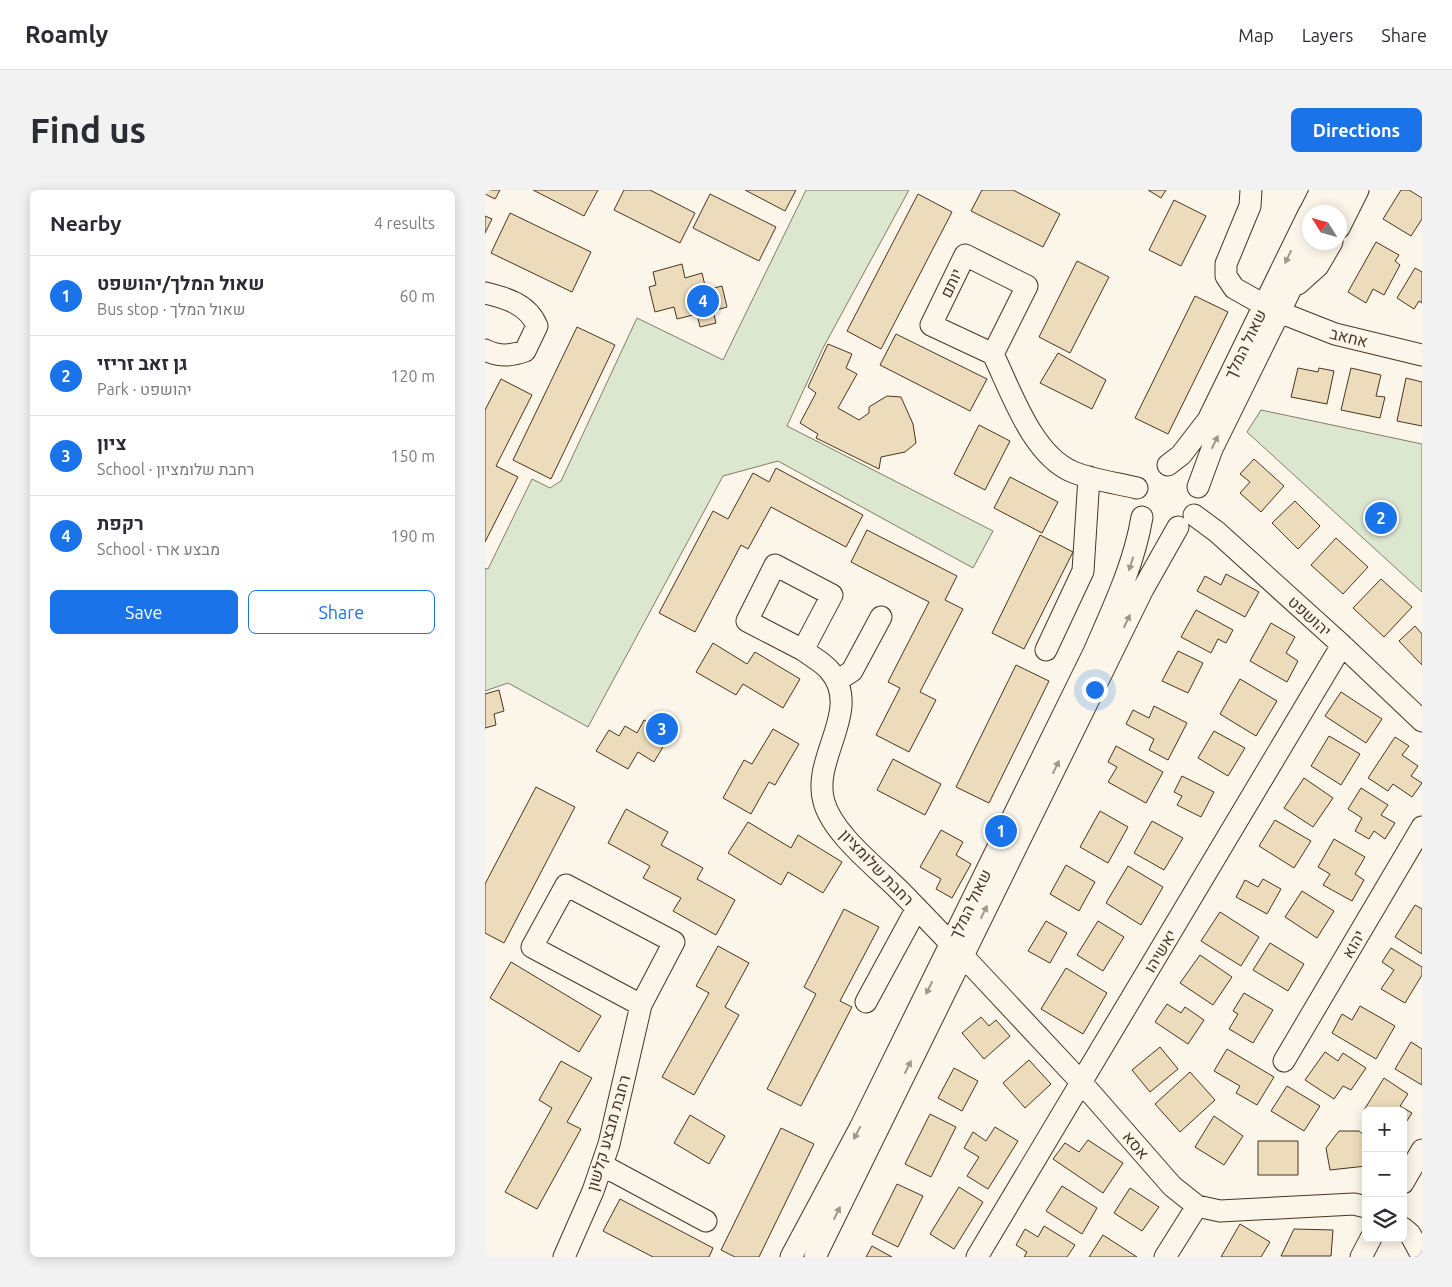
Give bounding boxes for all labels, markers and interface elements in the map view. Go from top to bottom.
text: Roamly [25,21,108,48]
text: Map [1238,25,1274,45]
text: Layers [1302,25,1353,45]
text: Share [1381,25,1427,45]
button: Directions [1291,108,1422,152]
text: Find us [30,110,146,150]
north arrow [1302,205,1347,250]
text: Nearby [50,211,121,235]
text: 4 results [374,214,435,232]
one-way arrow [1284,250,1292,264]
street label: יותם [936,266,966,300]
text: שאול המלך/יהושפט [97,272,265,294]
pin: 4 [687,282,719,320]
text: 1 [61,287,71,305]
text: 60 m [399,287,435,305]
text: Bus stop · שאול המלך [97,300,245,318]
street label: שאול המלך [1220,306,1270,382]
street label: אחאב [1328,324,1370,350]
text: גן זאב זריזי [97,352,188,374]
text: 2 [61,367,71,385]
text: 120 m [390,367,435,385]
text: Park · יהושפט [97,380,192,398]
text: ציון [97,432,127,454]
one-way arrow [1211,434,1220,449]
text: 3 [61,447,71,465]
text: 150 m [390,447,435,465]
text: School · רחבת שלומציון [97,460,254,478]
pin: 2 [1365,499,1397,537]
text: רקפת [97,512,144,534]
text: 4 [61,527,71,545]
text: 190 m [390,527,435,545]
text: School · מבצע ארז [97,540,220,558]
one-way arrow [1126,557,1134,572]
button: Save [50,590,238,634]
button: Share [248,590,435,634]
street label: יהושפט [1285,592,1335,640]
one-way arrow [1123,614,1131,628]
your location [1082,677,1108,703]
pin: 3 [646,710,678,748]
one-way arrow [1051,759,1060,774]
pin: 1 [985,812,1017,850]
street label: רחבת שלומציון [836,825,918,909]
street label: שאול המלך [945,866,995,942]
one-way arrow [980,905,988,920]
street label: יאשיהו [1140,926,1180,976]
street label: יהוא [1338,927,1368,961]
one-way arrow [925,980,933,995]
one-way arrow [904,1060,912,1074]
street label: רחבת מבצע קלשון [583,1073,633,1193]
map controls [1362,1107,1407,1242]
button: + [1362,1107,1407,1152]
one-way arrow [853,1126,861,1141]
street label: אסא [1119,1127,1153,1163]
button: − [1362,1152,1407,1197]
button: layers [1362,1197,1407,1242]
one-way arrow [833,1206,841,1220]

